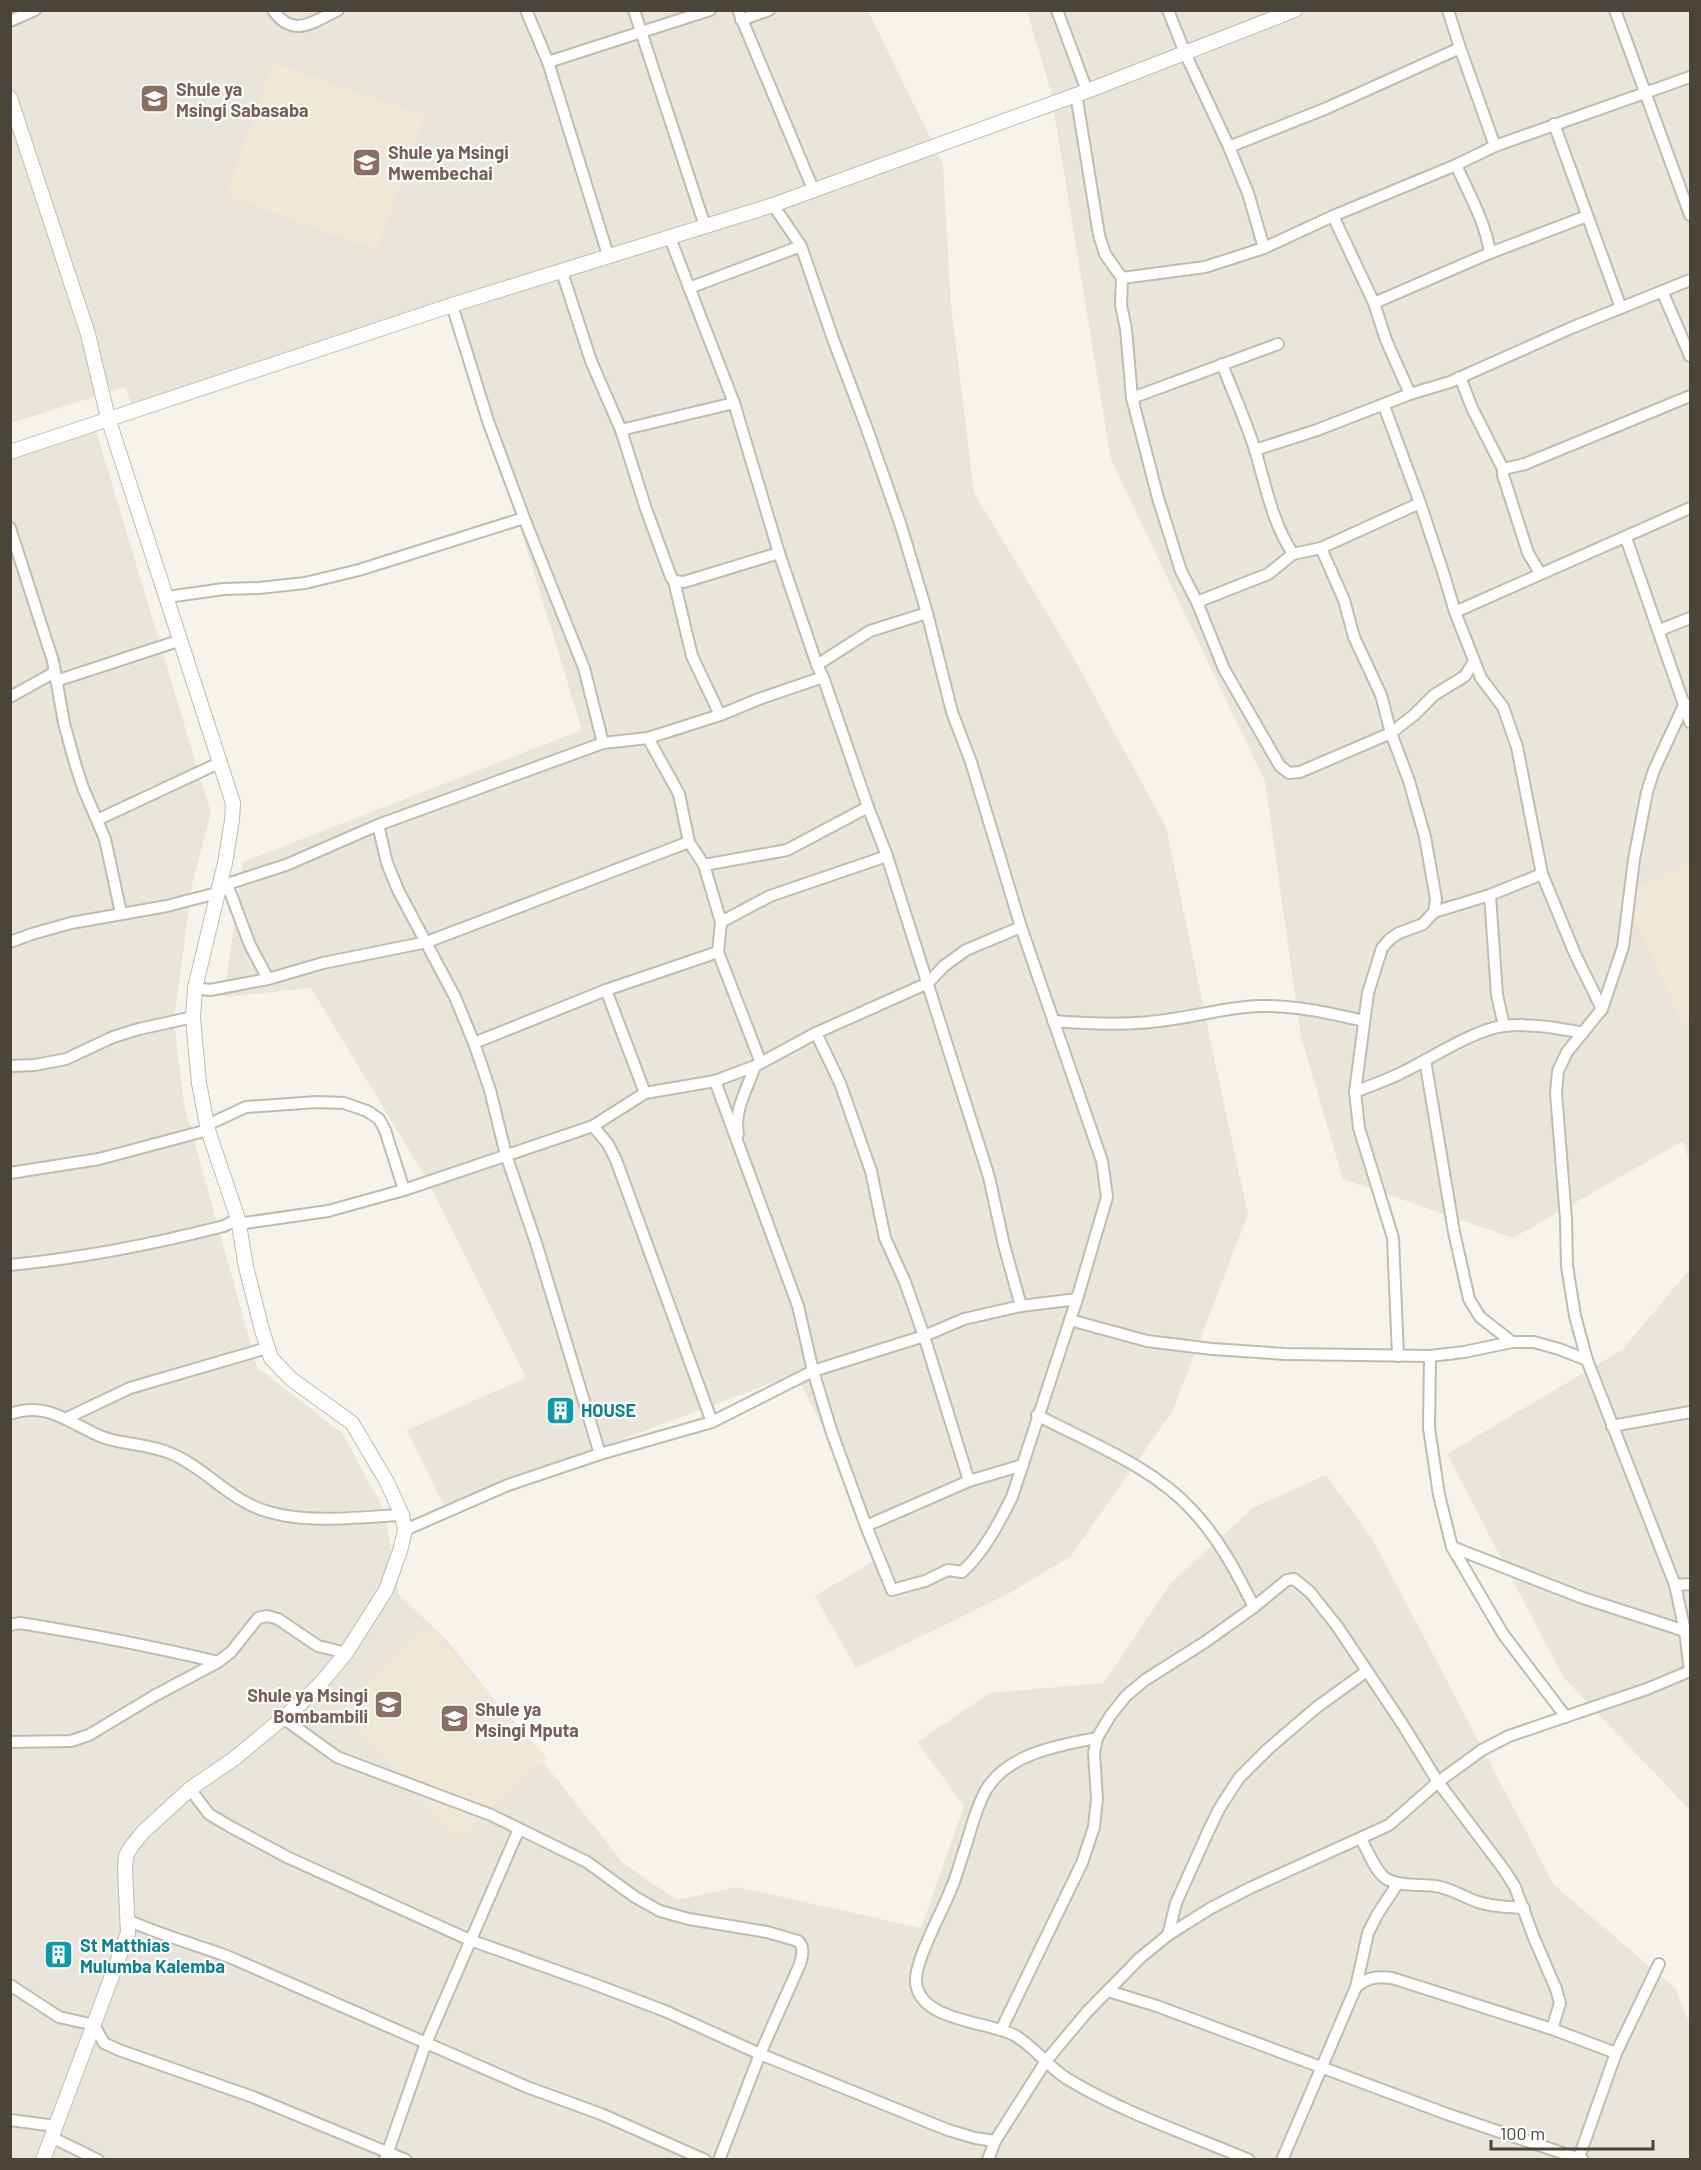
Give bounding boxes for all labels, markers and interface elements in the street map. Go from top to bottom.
place label: Shule ya Msingi Sabasaba [176,78,309,121]
school or university icon: Shule ya Msingi Sabasaba [139,83,171,115]
place label: Shule ya Msingi Mwembechai [388,141,509,184]
school or university icon: Shule ya Msingi Mwembechai [351,146,383,178]
building icon: HOUSE [544,1394,576,1426]
place label: HOUSE [581,1399,636,1421]
place label: Shule ya Msingi Bombambili [247,1684,368,1727]
school or university icon: Shule ya Msingi Bombambili [373,1689,405,1721]
place label: Shule ya Msingi Mputa [475,1698,579,1741]
school or university icon: Shule ya Msingi Mputa [438,1703,470,1735]
place label: St Matthias Mulumba Kalemba [80,1934,225,1977]
building icon: St Matthias Mulumba Kalemba [43,1939,75,1971]
scale bar [1491,2113,1653,2151]
text: 100 m [1500,2122,1545,2144]

